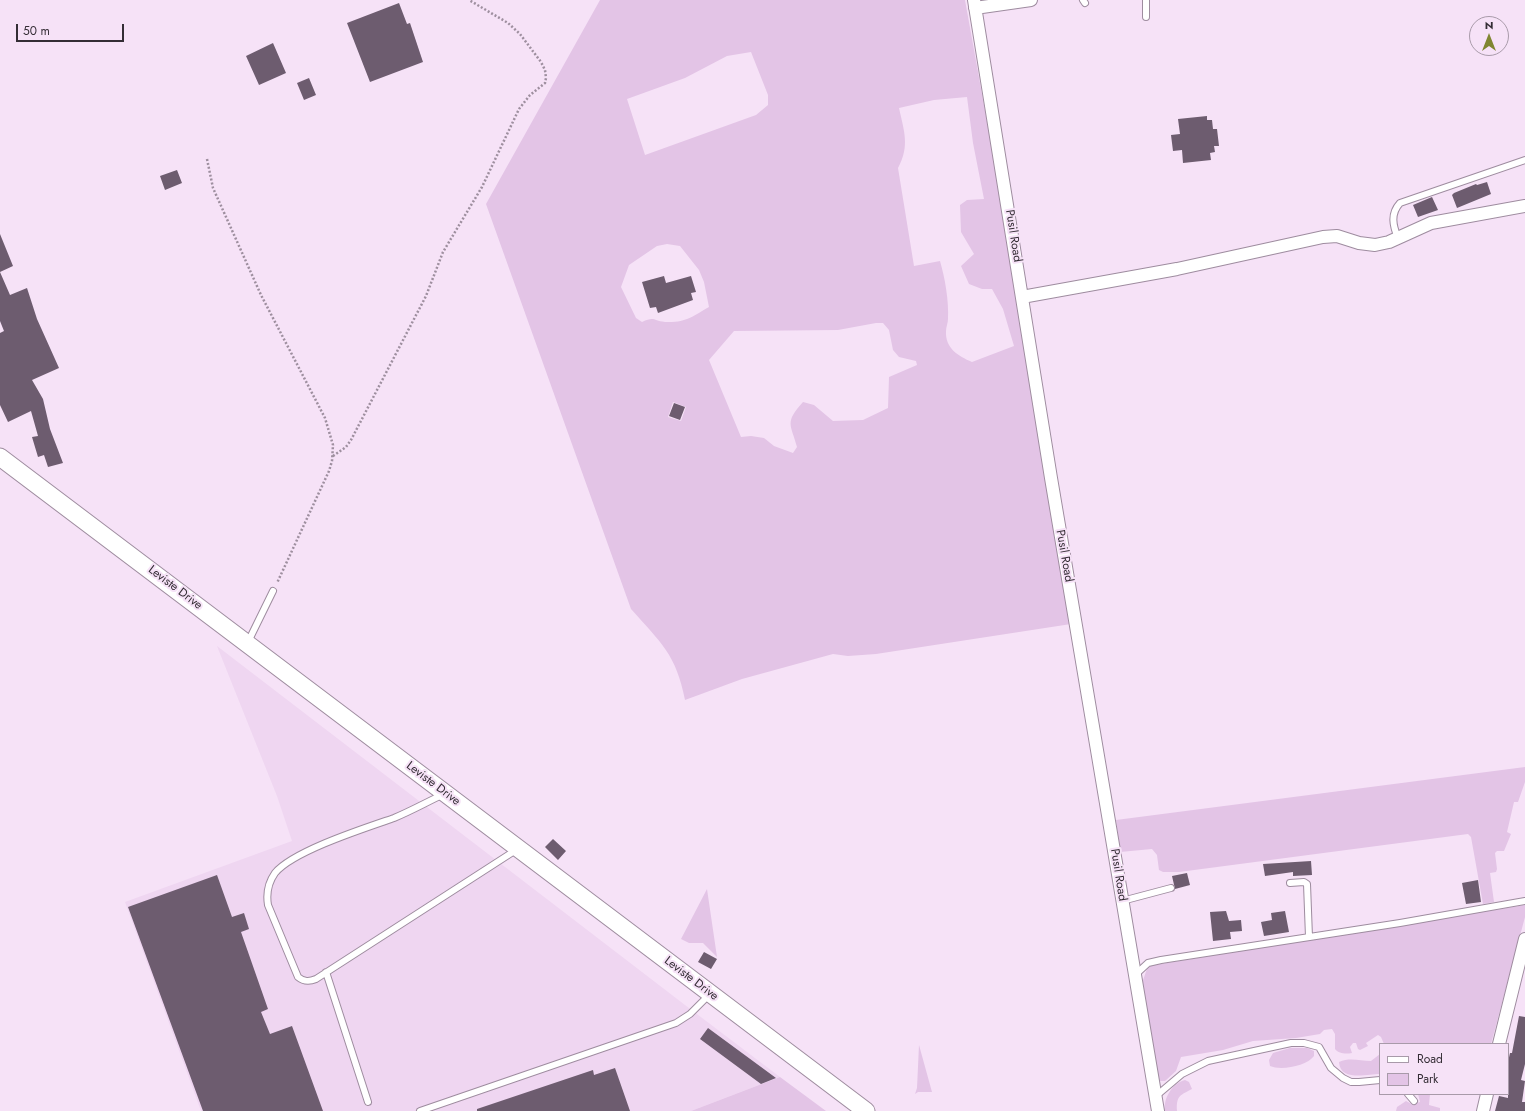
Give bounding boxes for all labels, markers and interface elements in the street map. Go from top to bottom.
scale bar [18,16,126,42]
north arrow [1469,16,1509,56]
text: N [1485,17,1493,33]
text: 50 m [23,22,50,40]
street label: Pusil Road [1002,209,1024,263]
street label: Pusil Road [1052,529,1076,583]
street label: Leviste Drive [145,563,205,613]
street label: Leviste Drive [403,759,463,809]
street label: Pusil Road [1107,848,1129,902]
street label: Leviste Drive [661,954,721,1004]
legend [1379,1043,1509,1095]
text: Road [1417,1050,1443,1068]
text: Park [1417,1070,1438,1088]

